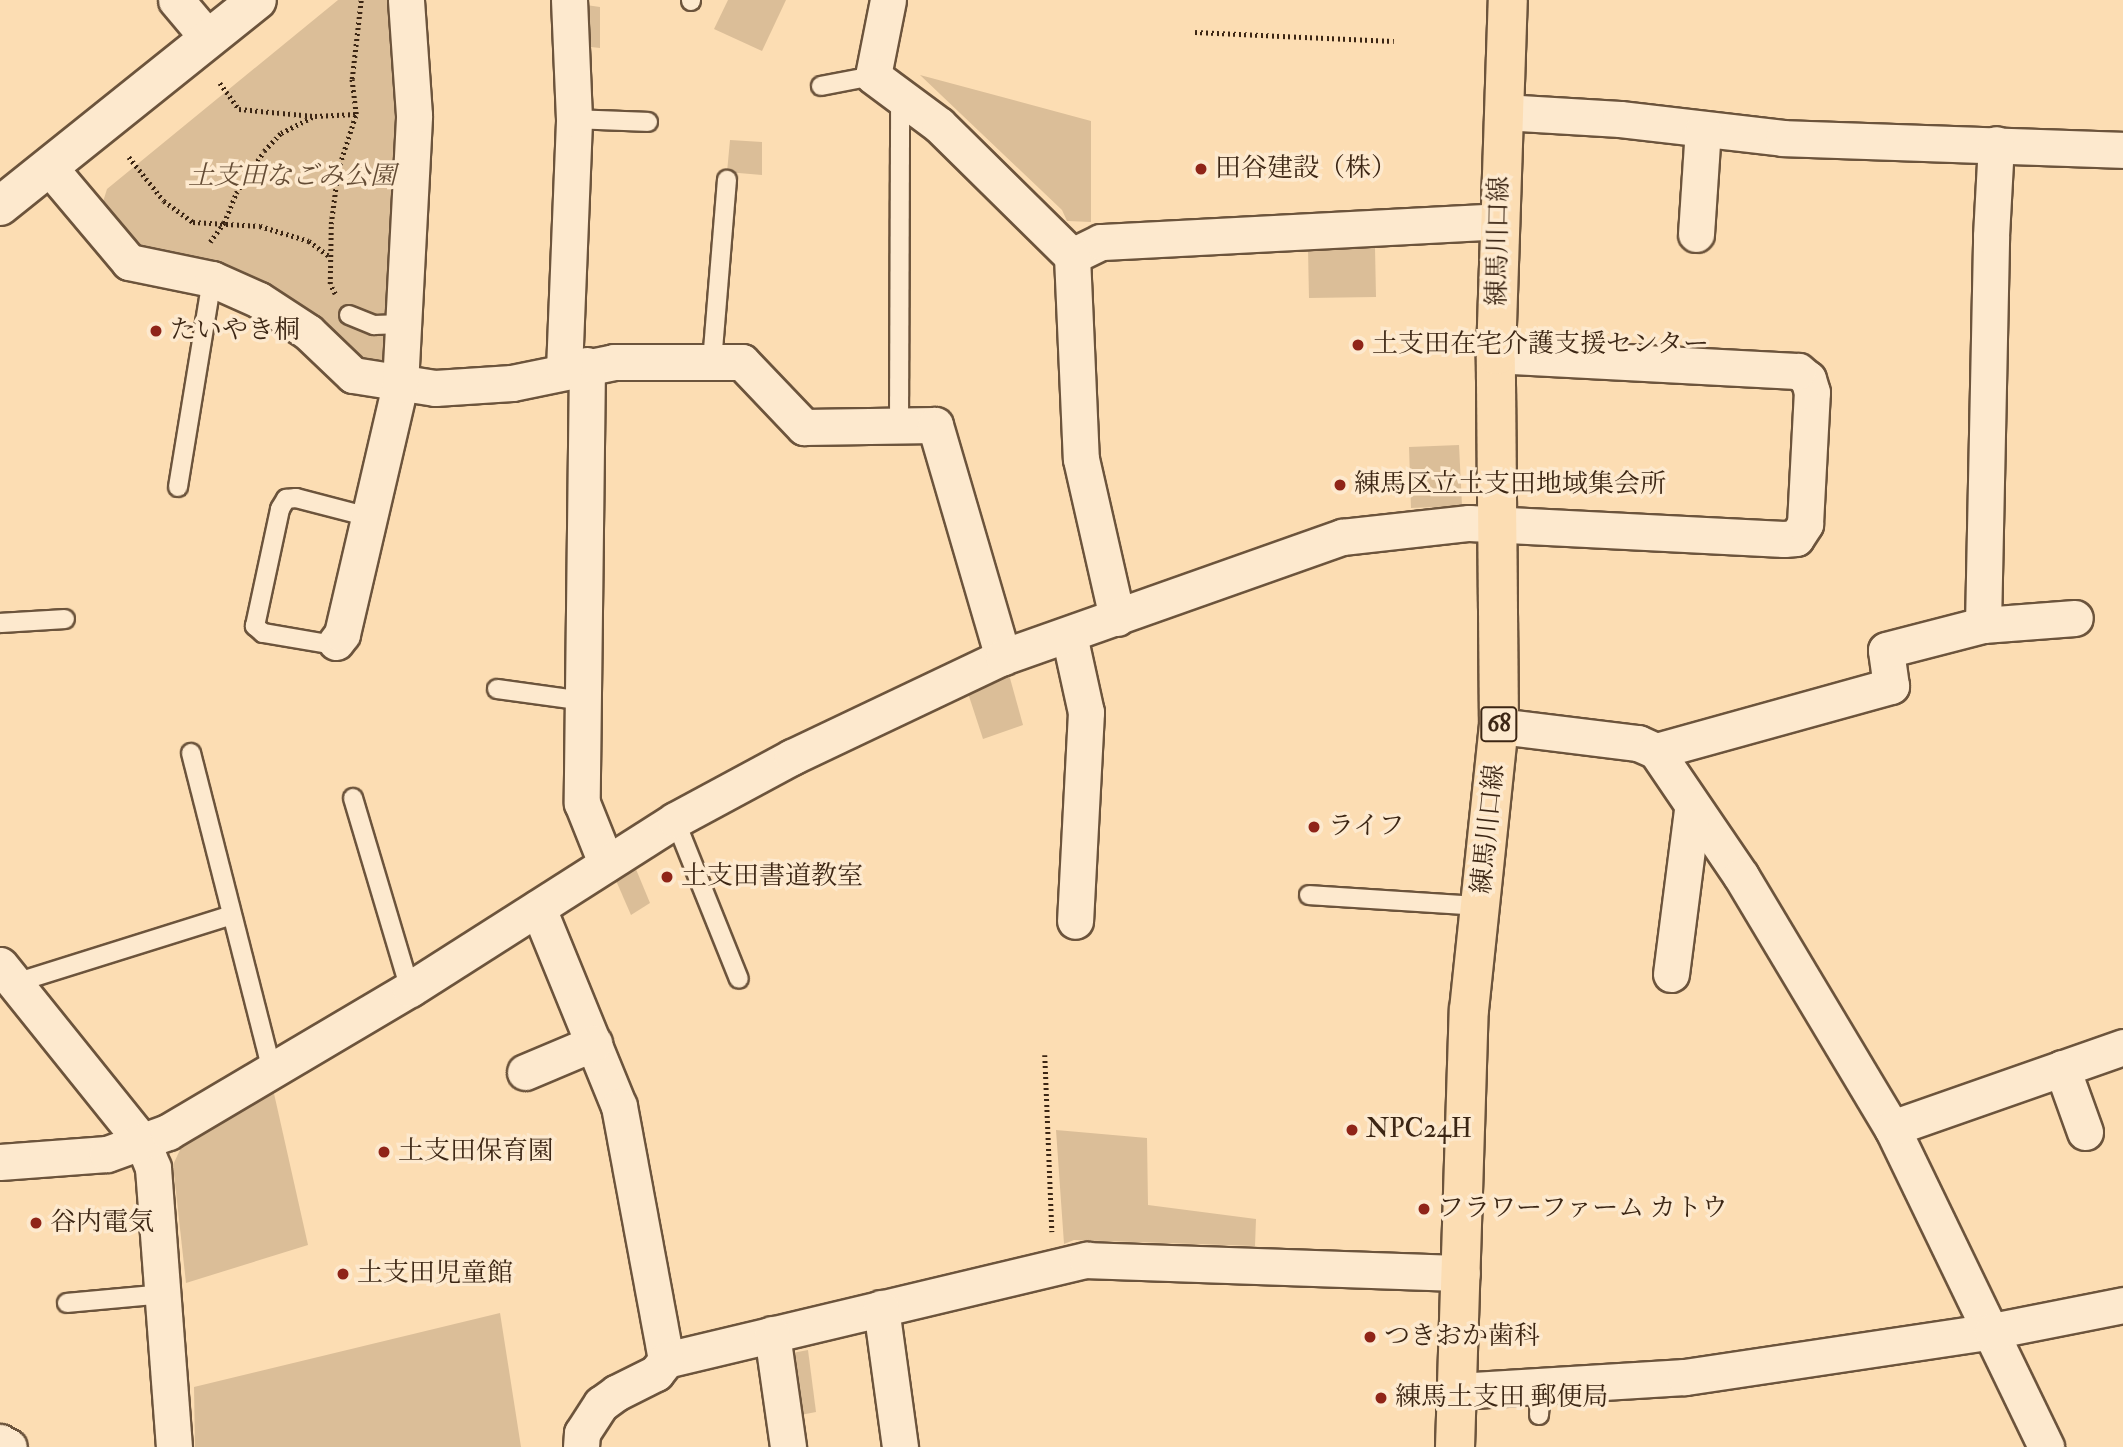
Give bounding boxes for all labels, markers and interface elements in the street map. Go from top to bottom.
place label: 田谷建設（株） [1215,153,1397,185]
park label: 土支田なごみ公園 [188,161,396,193]
marker: 田谷建設（株） [1193,161,1209,177]
street label: 練馬川口線 [1482,176,1516,306]
place label: たいやき桐 [170,315,300,347]
marker: たいやき桐 [148,323,164,339]
place label: 土支田在宅介護支援センター [1372,329,1710,361]
marker: 土支田在宅介護支援センター [1350,337,1366,353]
place label: 練馬区立土支田地域集会所 [1354,469,1666,501]
marker: 練馬区立土支田地域集会所 [1332,477,1348,493]
road number: 68 [1480,704,1518,744]
street label: 練馬川口線 [1467,763,1511,895]
place label: ライフ [1328,811,1406,843]
marker: ライフ [1306,819,1322,835]
place label: 土支田書道教室 [681,861,863,893]
marker: 土支田書道教室 [659,869,675,885]
place label: NPC24H [1366,1114,1472,1146]
marker: NPC24H [1344,1122,1360,1138]
place label: 土支田保育園 [398,1136,554,1168]
marker: 土支田保育園 [376,1144,392,1160]
place label: フラワーファーム カトウ [1438,1193,1729,1225]
marker: フラワーファーム カトウ [1416,1201,1432,1217]
place label: 谷内電気 [50,1207,154,1239]
marker: 谷内電気 [28,1215,44,1231]
place label: 土支田児童館 [357,1258,513,1290]
marker: 土支田児童館 [335,1266,351,1282]
place label: つきおか歯科 [1384,1321,1540,1353]
marker: つきおか歯科 [1362,1329,1378,1345]
place label: 練馬土支田 郵便局 [1395,1382,1608,1414]
marker: 練馬土支田 郵便局 [1373,1390,1389,1406]

